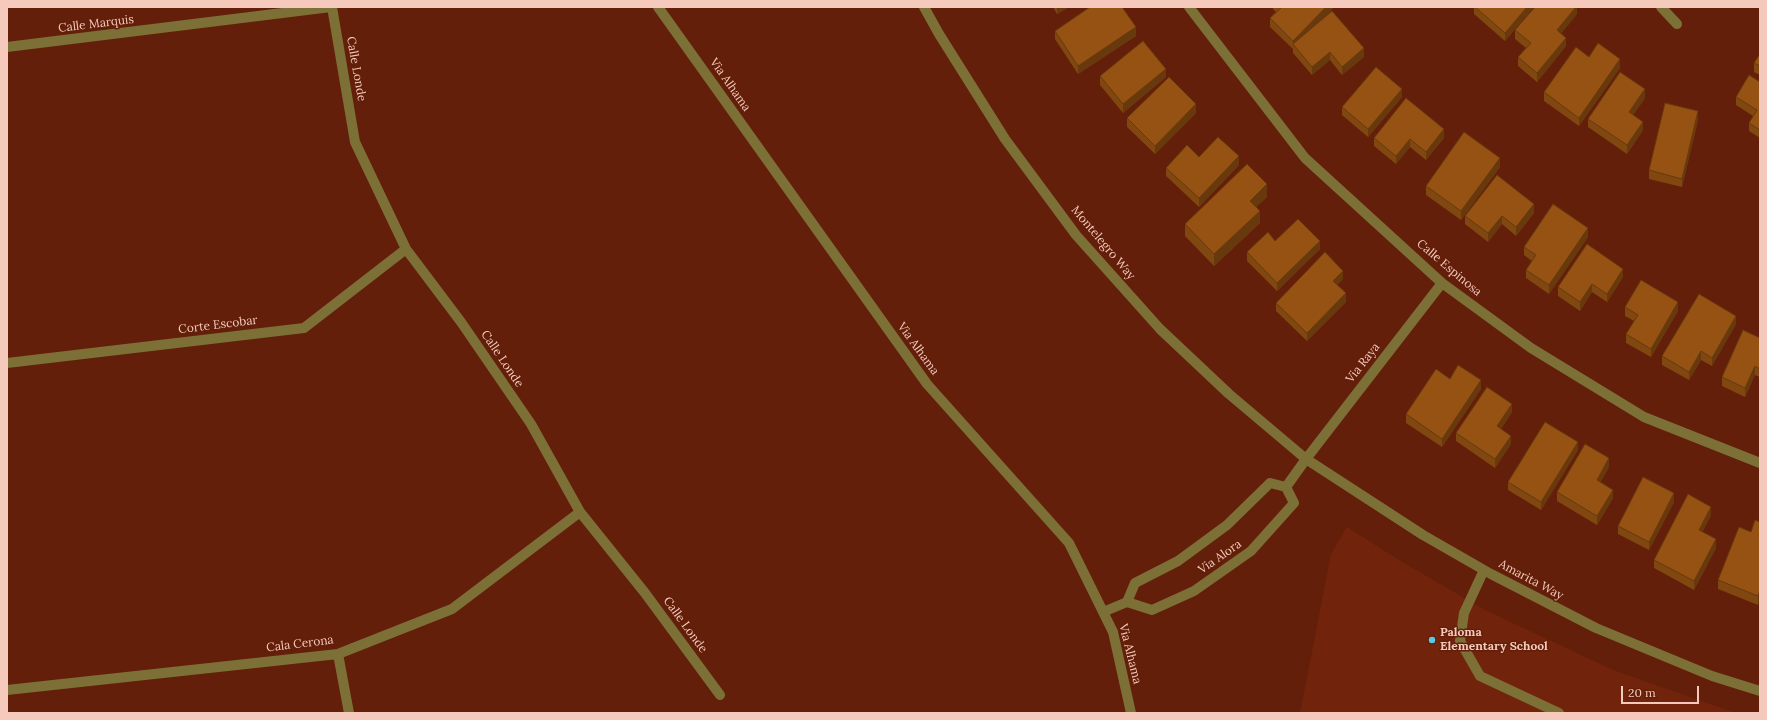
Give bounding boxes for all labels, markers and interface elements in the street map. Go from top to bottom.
street label: Calle Marquis [57,12,135,36]
street label: Calle Londe [343,35,369,103]
street label: Via Alhama [706,56,754,114]
street label: Montelegro Way [1068,203,1138,283]
street label: Calle Espinosa [1414,237,1484,299]
street label: Corte Escobar [178,313,258,337]
street label: Via Alhama [894,320,942,378]
street label: Calle Londe [478,328,526,390]
street label: Via Raya [1343,340,1383,386]
street label: Via Alora [1196,537,1244,577]
street label: Amarita Way [1496,557,1566,603]
street label: Calle Londe [660,594,710,656]
street label: Via Alhama [1116,622,1144,686]
place label: Paloma Elementary School [1440,626,1548,654]
street label: Cala Cerona [266,633,334,655]
marker: Paloma Elementary School [1427,635,1437,645]
scale bar [1623,678,1701,704]
text: 20 m [1628,685,1656,700]

